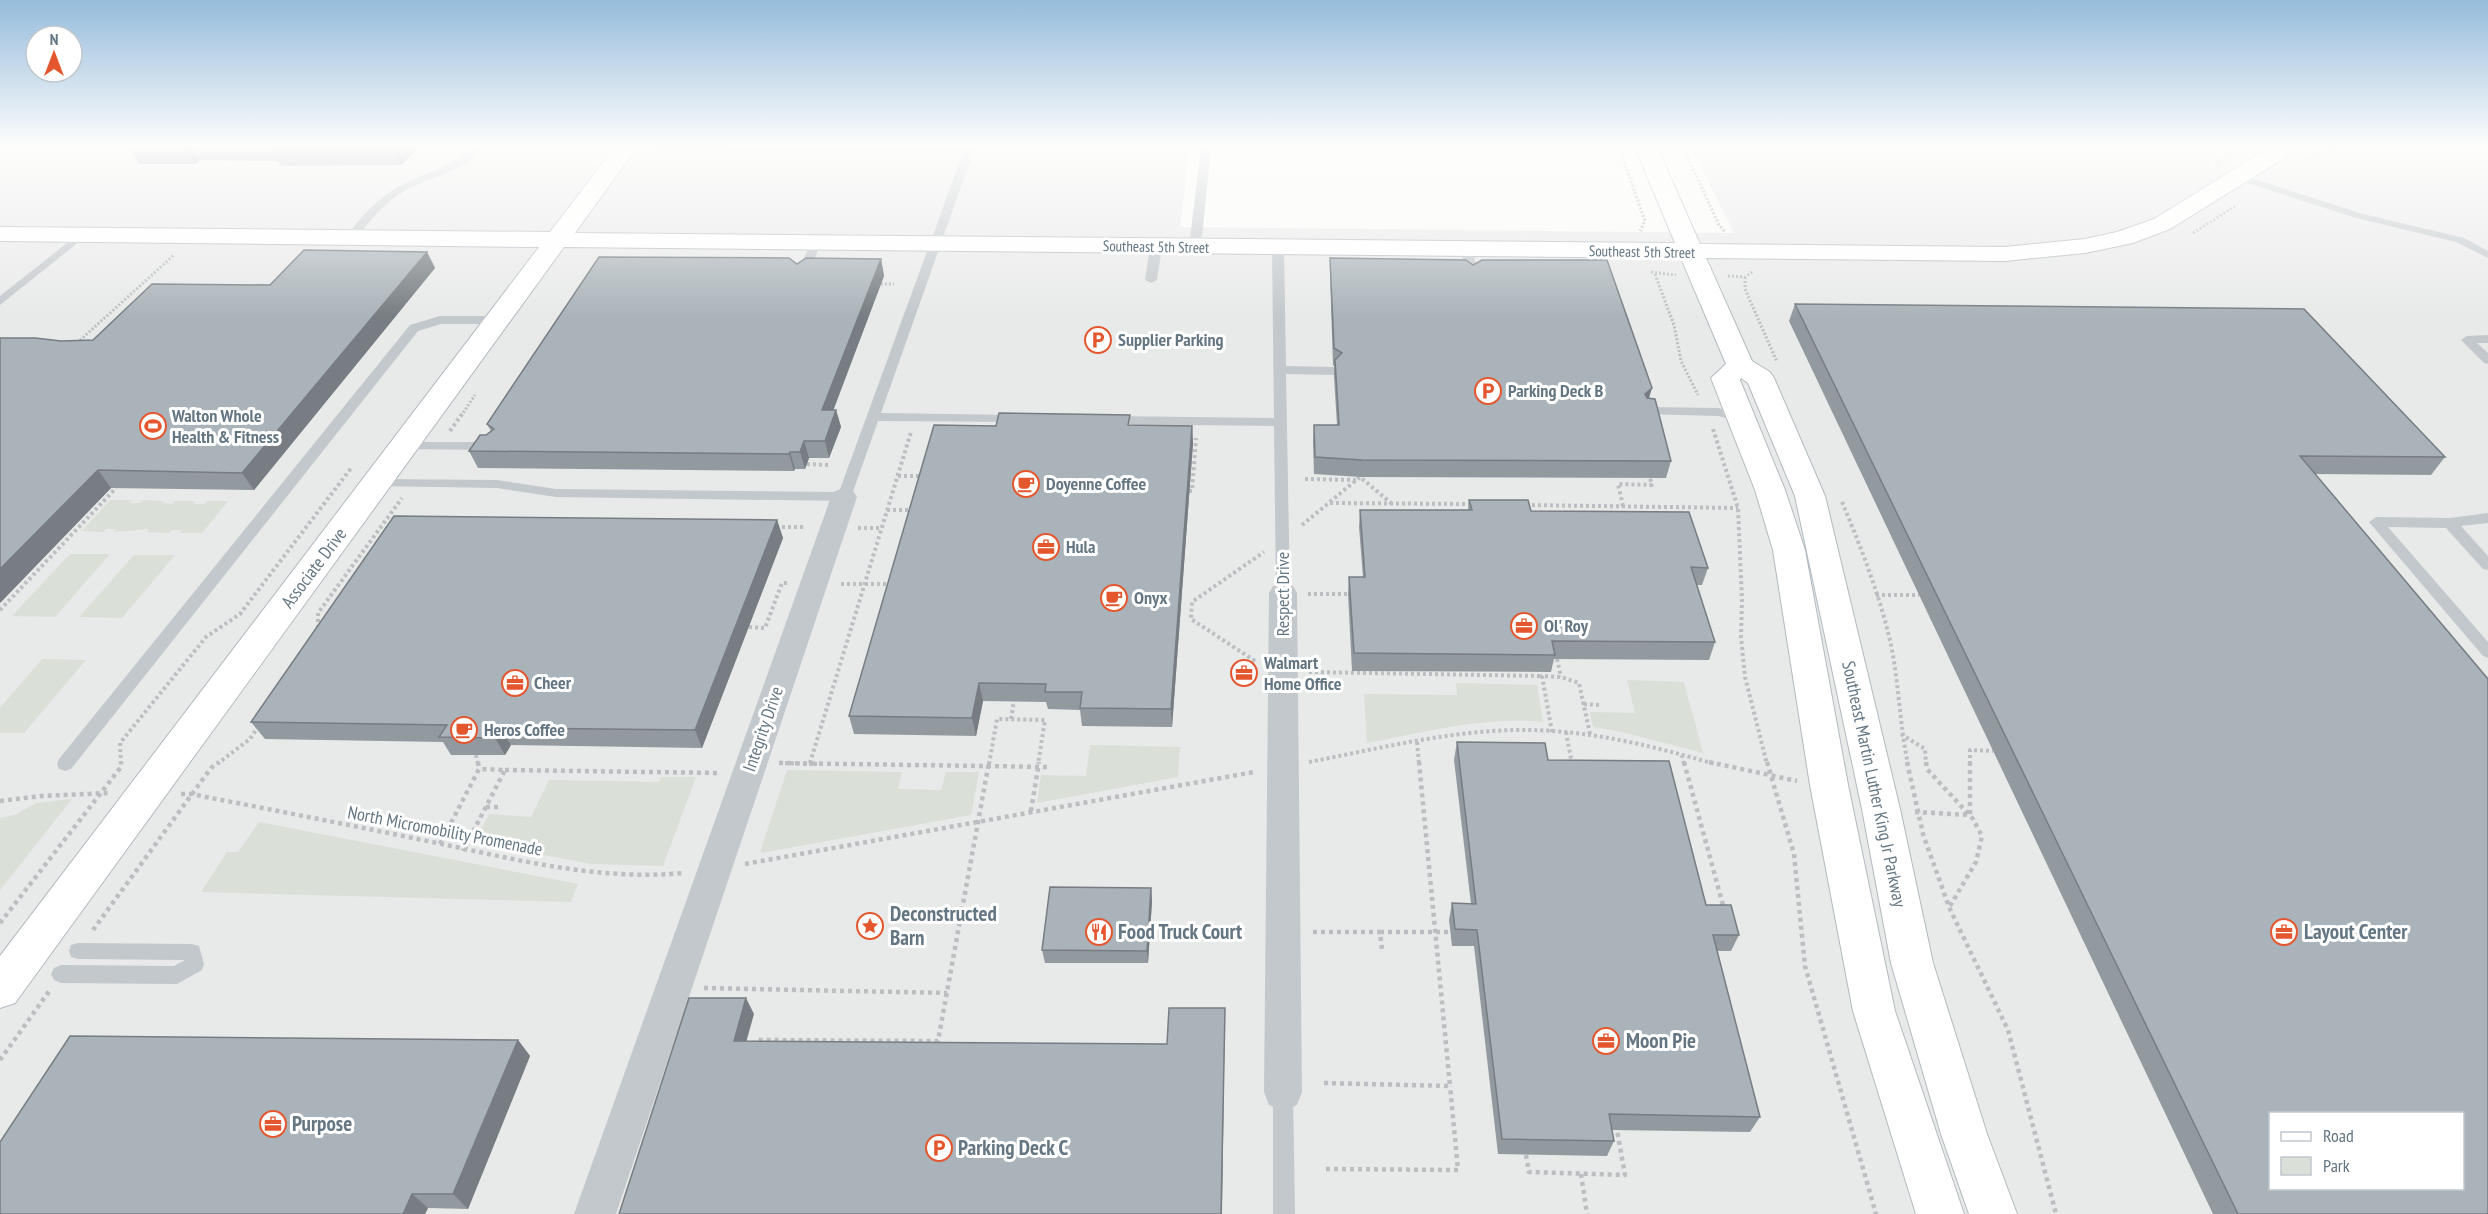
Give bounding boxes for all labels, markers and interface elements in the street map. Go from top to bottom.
north arrow [24,24,84,84]
text: N [50,29,58,49]
street label: Southeast 5th Street [1103,236,1209,257]
street label: Southeast 5th Street [1589,241,1695,262]
parking icon: Supplier Parking [1083,325,1113,355]
place label: Supplier Parking [1118,328,1224,351]
parking icon: Parking Deck B [1473,376,1503,406]
place label: Parking Deck B [1508,379,1603,402]
place label: Walton Whole Health & Fitness [171,404,279,448]
sports icon: Walton Whole Health & Fitness [138,411,168,441]
cafe icon: Doyenne Coffee [1011,469,1041,499]
place label: Doyenne Coffee [1046,472,1146,495]
street label: Associate Drive [276,523,351,612]
office icon: Hula [1031,532,1061,562]
place label: Hula [1066,535,1095,558]
street label: Respect Drive [1271,552,1294,636]
cafe icon: Onyx [1099,583,1129,613]
place label: Onyx [1134,586,1167,609]
office icon: Ol' Roy [1509,611,1539,641]
place label: Ol' Roy [1544,614,1589,637]
place label: Walmart Home Office [1263,651,1342,695]
office icon: Walmart Home Office [1229,658,1259,688]
street label: Southeast Martin Luther King Jr Parkway [1837,659,1912,909]
office icon: Cheer [500,668,530,698]
place label: Cheer [534,671,572,694]
street label: Integrity Drive [737,683,788,774]
cafe icon: Heros Coffee [449,715,479,745]
place label: Heros Coffee [484,718,565,741]
street label: North Micromobility Promenade [346,800,544,861]
place label: Deconstructed Barn [890,900,997,951]
place icon: Deconstructed Barn [855,911,885,941]
restaurant icon: Food Truck Court [1084,917,1114,947]
office icon: Layout Center [2269,917,2299,947]
place label: Food Truck Court [1118,918,1242,945]
place label: Layout Center [2304,918,2408,945]
office icon: Moon Pie [1591,1026,1621,1056]
place label: Moon Pie [1626,1027,1696,1054]
office icon: Purpose [258,1109,288,1139]
place label: Purpose [292,1110,352,1137]
legend [2269,1112,2464,1190]
text: Road [2323,1124,2354,1147]
parking icon: Parking Deck C [924,1133,954,1163]
place label: Parking Deck C [958,1134,1069,1161]
text: Park [2323,1154,2350,1177]

